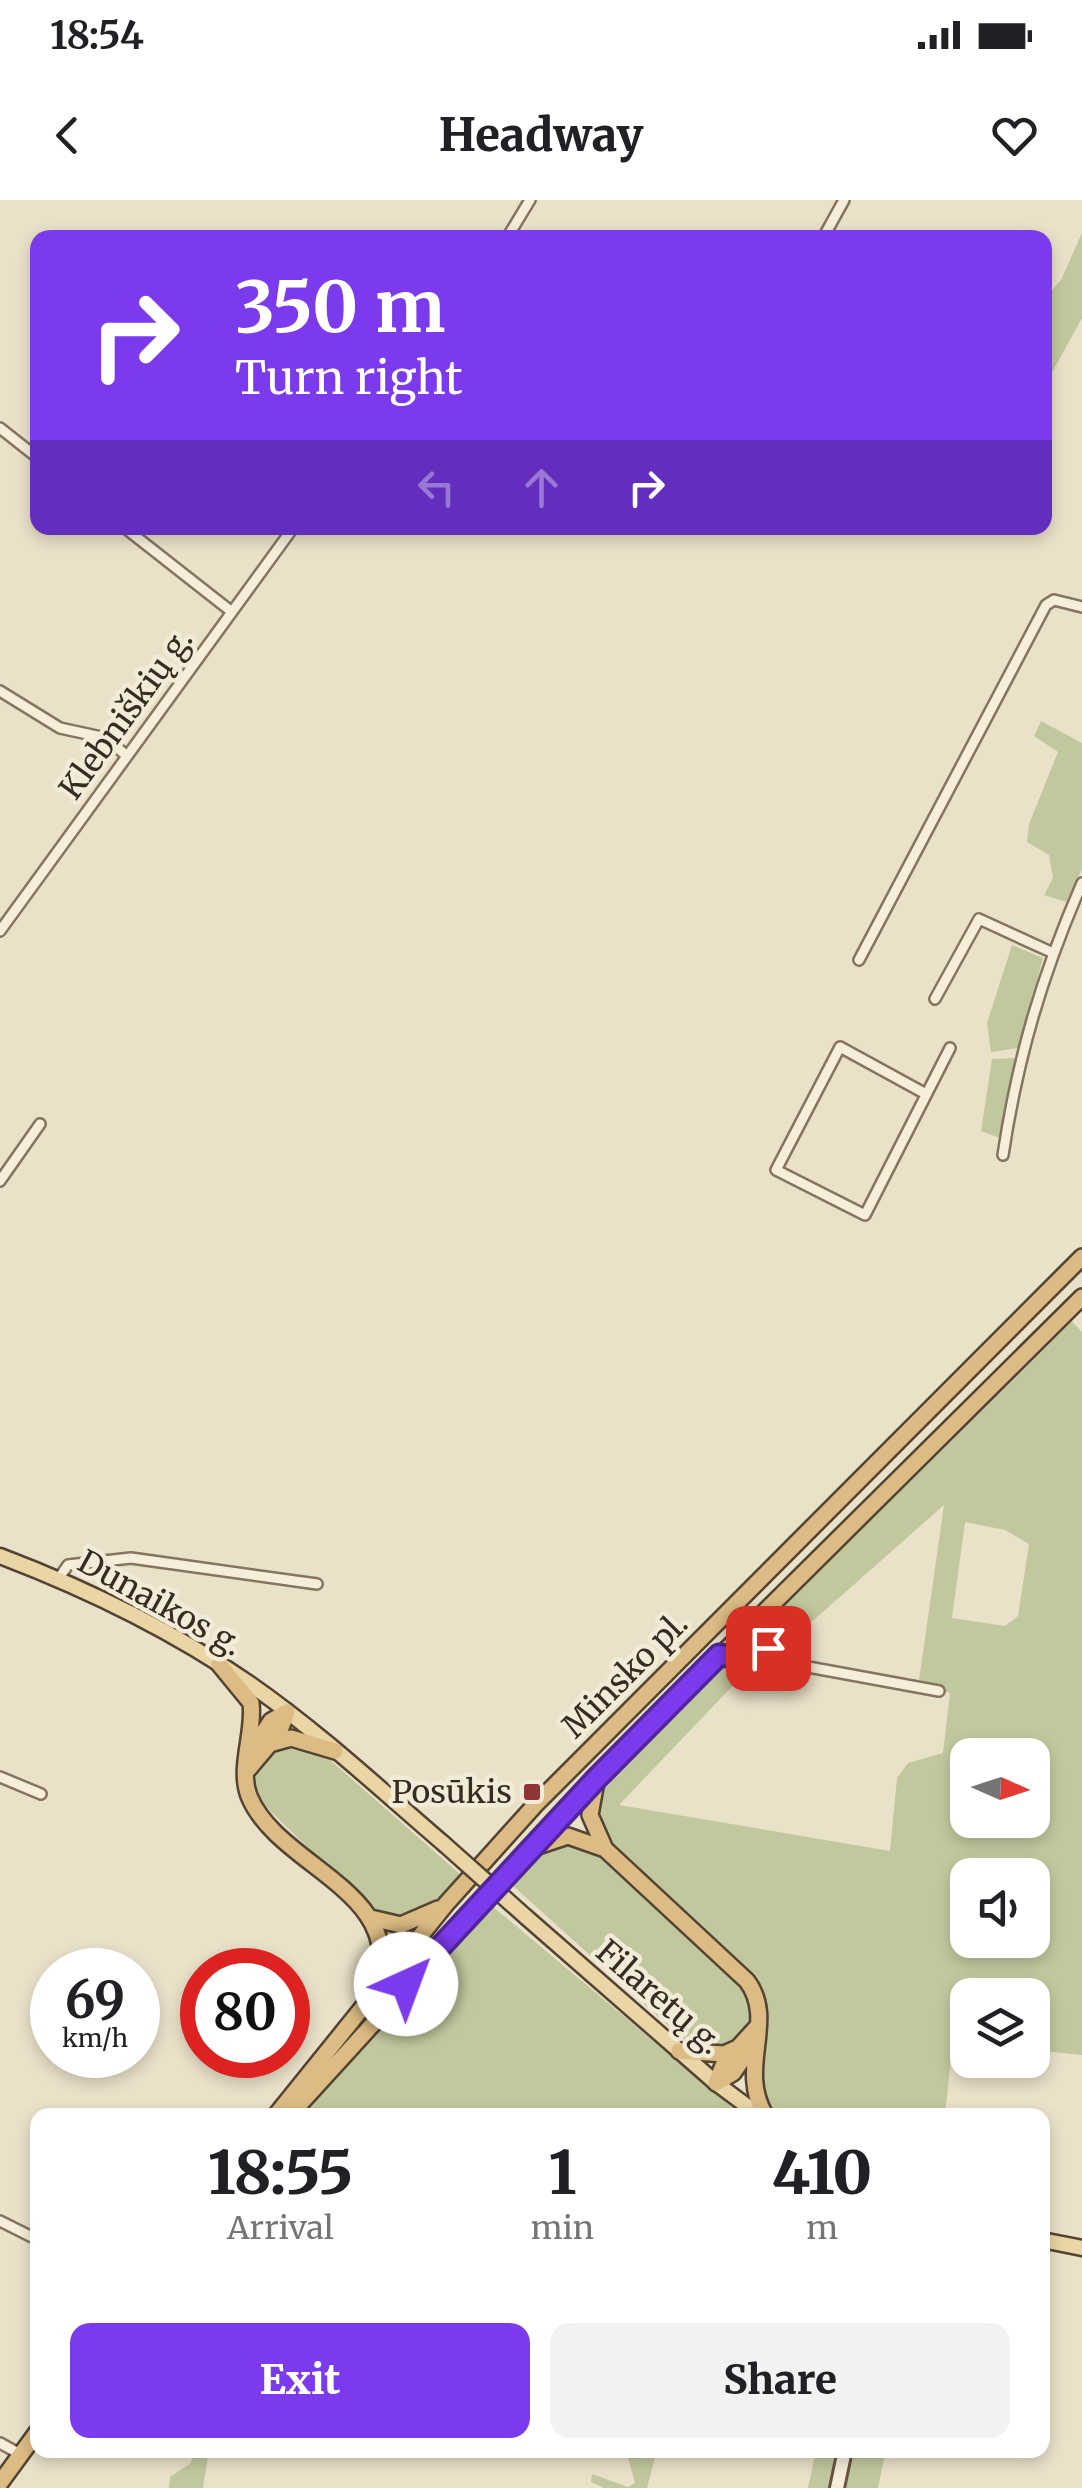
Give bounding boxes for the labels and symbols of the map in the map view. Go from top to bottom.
street label: Klebniškių g. [51,621,201,807]
street label: Dunaikos g. [71,1542,249,1664]
street label: Minsko pl. [554,1604,696,1746]
pin [726,1606,811,1691]
north arrow [950,1738,1050,1838]
place label: Posūkis [391,1772,512,1812]
marker: Posūkis [521,1781,543,1803]
street label: Filaretų g. [588,1931,730,2063]
position arrow [354,1932,458,2036]
speed limit sign: 80 [180,1948,310,2078]

